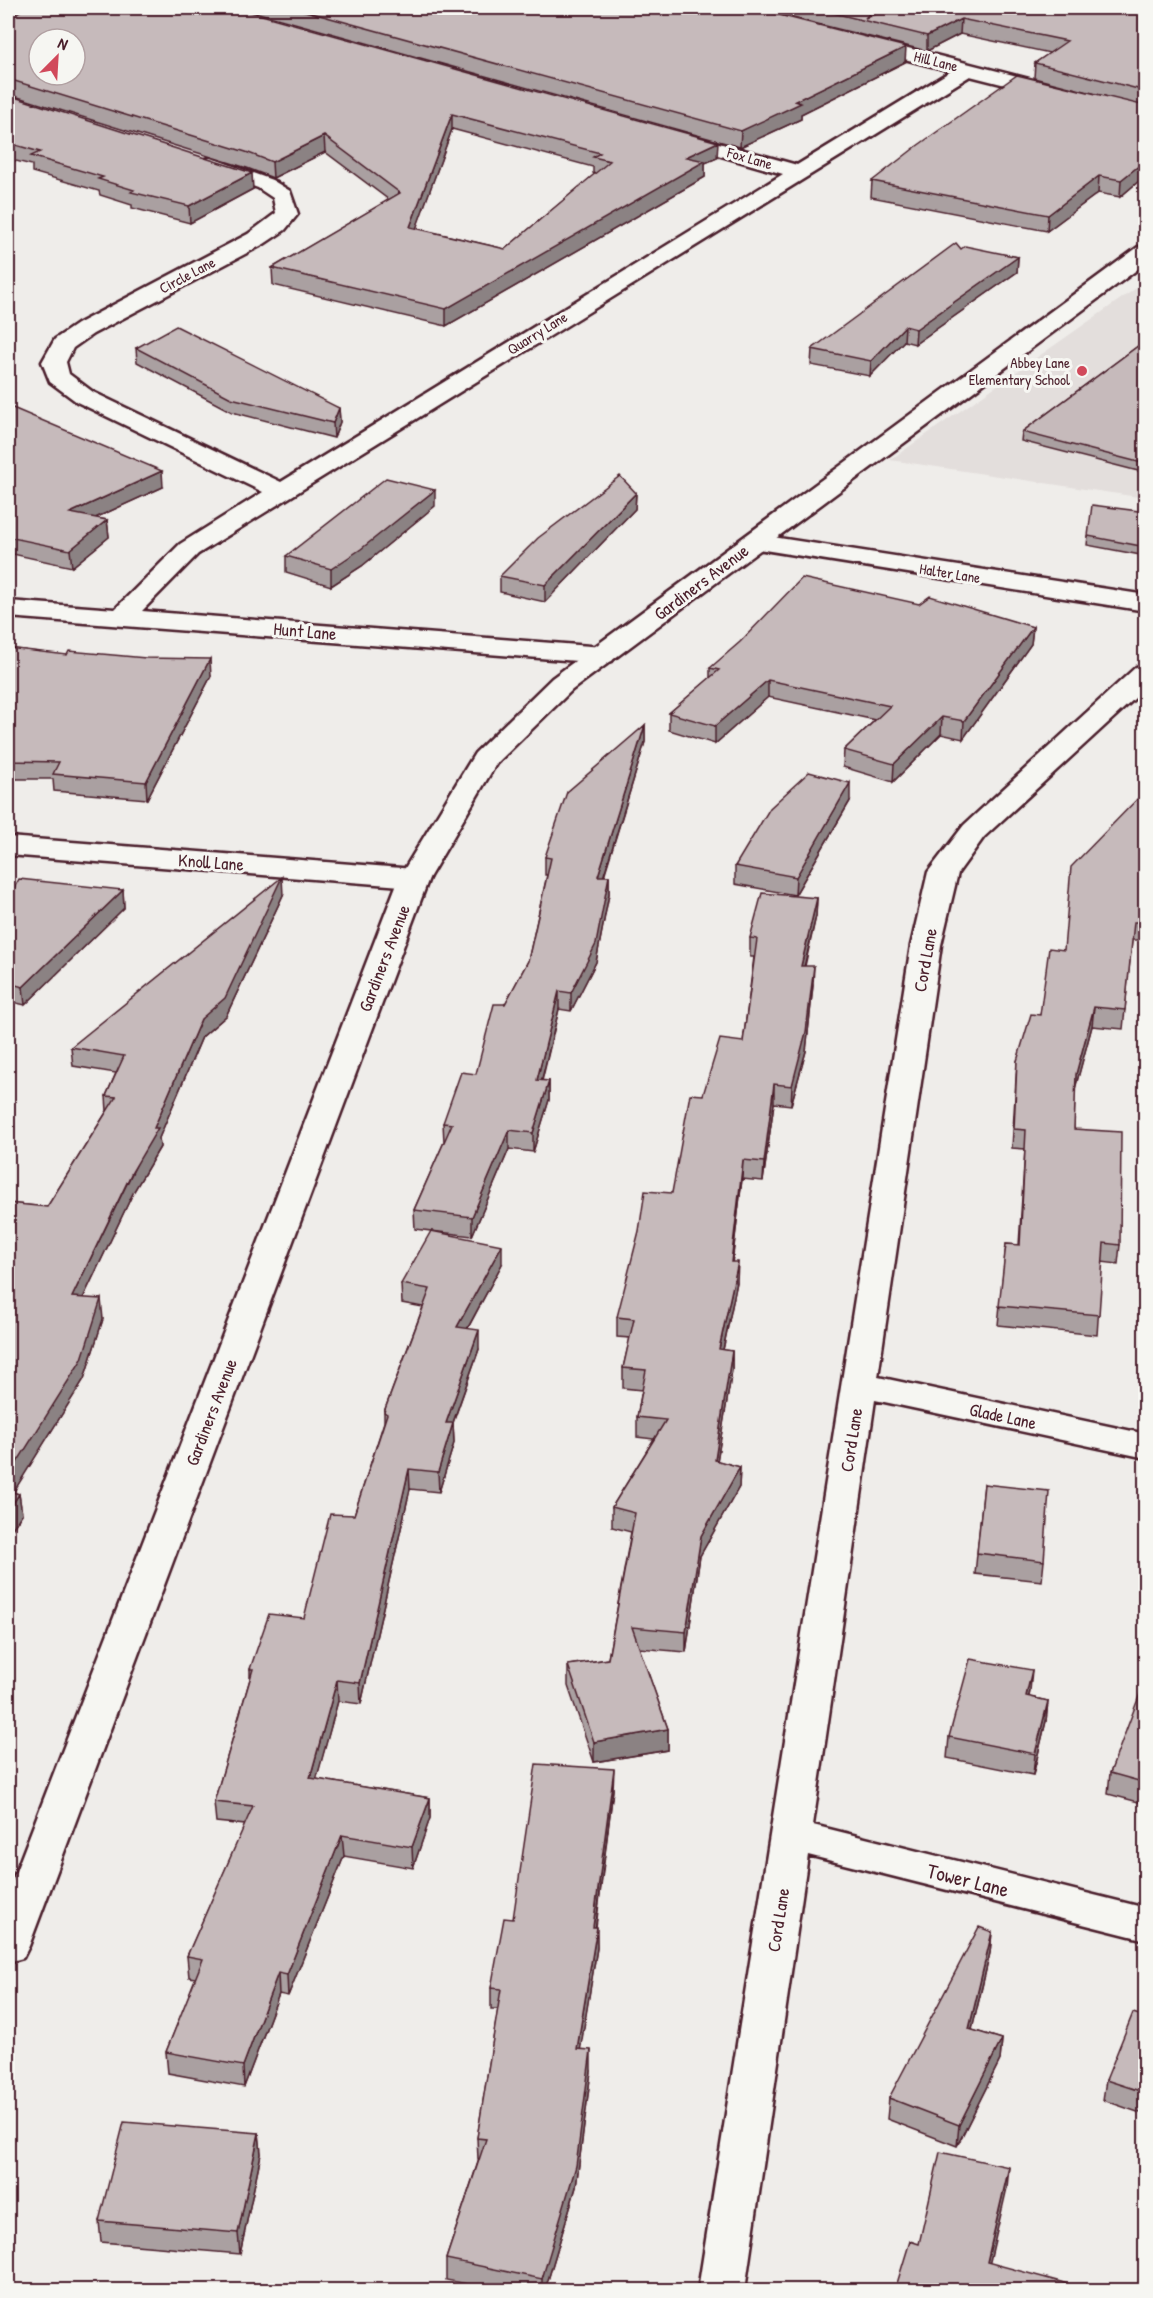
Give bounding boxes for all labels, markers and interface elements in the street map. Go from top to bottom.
north arrow [27,27,87,87]
text: N [55,32,72,55]
street label: Hill Lane [912,45,960,77]
street label: Fox Lane [724,141,775,174]
street label: Circle Lane [155,251,219,299]
street label: Quarry Lane [503,306,571,360]
place label: Abbey Lane Elementary School [969,352,1070,390]
marker: Abbey Lane Elementary School [1075,364,1089,378]
street label: Gardiners Avenue [648,538,754,626]
street label: Halter Lane [918,558,982,588]
street label: Hunt Lane [272,616,338,646]
street label: Knoll Lane [177,847,245,877]
street label: Gardiners Avenue [352,901,416,1015]
street label: Cord Lane [907,926,943,994]
street label: Gardiners Avenue [179,1355,243,1469]
street label: Glade Lane [967,1397,1039,1435]
street label: Cord Lane [834,1406,868,1474]
street label: Tower Lane [924,1856,1012,1904]
street label: Cord Lane [761,1886,795,1954]

